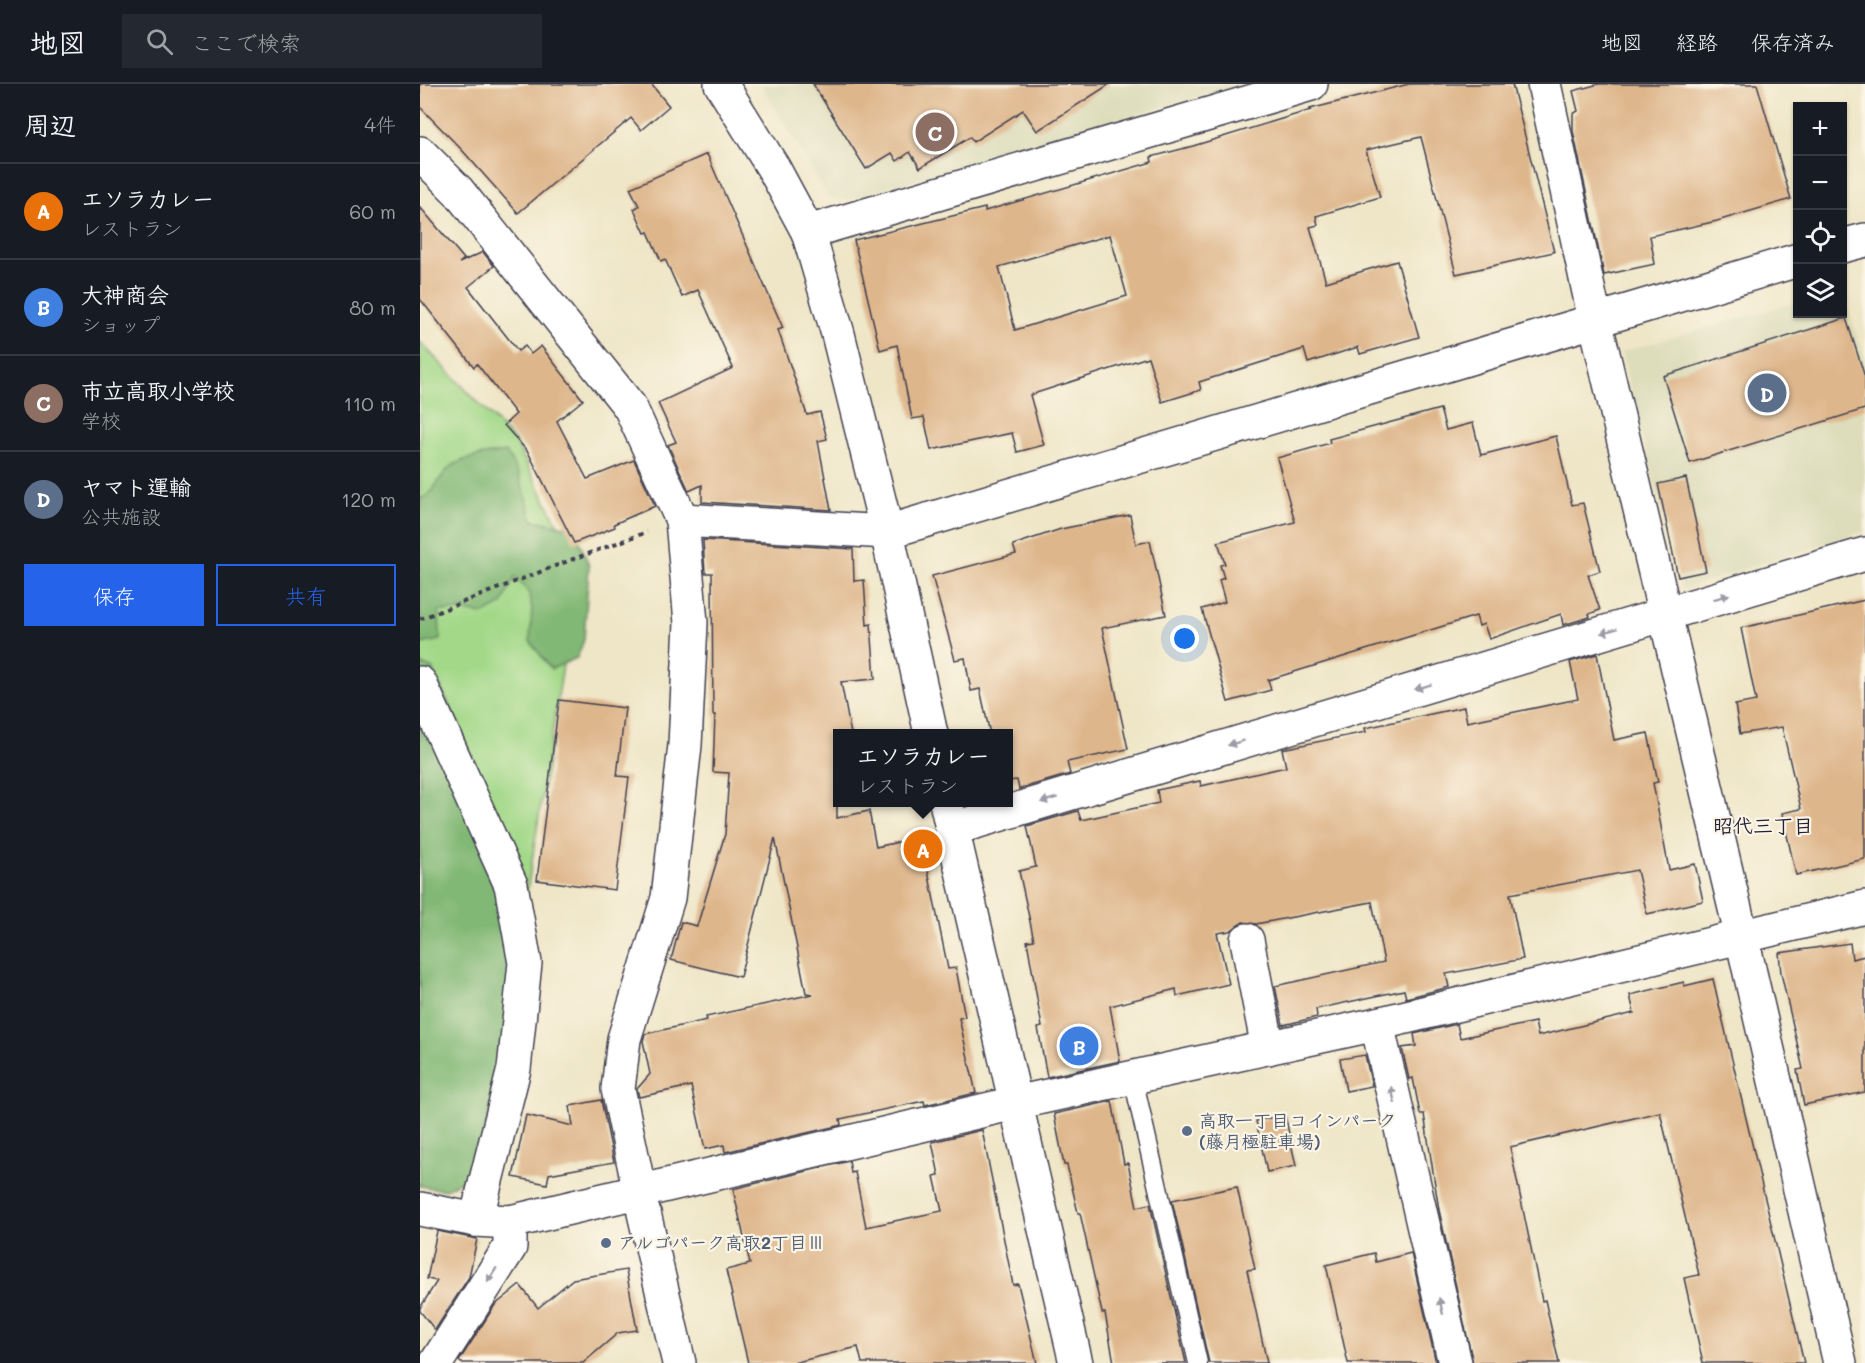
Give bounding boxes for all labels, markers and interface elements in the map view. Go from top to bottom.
search box [122,14,542,68]
text: 地図 [30,24,86,60]
icon: search [143,25,176,58]
text: ここで検索 [191,28,301,57]
text: 地図 [1601,28,1643,55]
text: 経路 [1676,28,1718,55]
text: 保存済み [1751,28,1835,55]
map controls [1793,102,1847,318]
button: + [1793,102,1847,156]
text: 周辺 [24,108,76,142]
pin: C [916,110,954,154]
text: 4件 [364,111,396,137]
button: − [1793,156,1847,210]
text: エソラカレー [81,184,214,213]
text: A [37,198,50,224]
text: 60 m [349,198,396,224]
button: locate [1793,210,1847,264]
text: レストラン [81,215,183,241]
button: layers [1793,264,1847,318]
text: 大神商会 [81,280,169,309]
text: B [37,294,50,320]
text: 80 m [349,294,396,320]
text: ショップ [81,311,160,337]
pin: D [1748,370,1786,416]
text: 市立高取小学校 [81,376,235,405]
text: C [36,390,51,416]
text: 110 m [343,390,396,416]
text: 学校 [81,407,121,433]
text: ヤマト運輸 [81,472,191,501]
text: D [36,486,51,512]
text: 120 m [341,486,396,512]
text: 公共施設 [81,503,161,529]
button: 保存 [24,564,204,626]
button: 共有 [216,564,396,626]
one-way arrow [1712,592,1730,601]
your location [1170,624,1199,653]
one-way arrow [1600,626,1618,636]
one-way arrow [1414,683,1432,692]
popup [833,729,1013,807]
one-way arrow [1227,739,1245,748]
text: エソラカレー [857,741,989,770]
text: レストラン [857,772,958,798]
one-way arrow [1040,796,1058,805]
district label: 昭代三丁目 [1713,812,1813,838]
pin: A [904,826,942,872]
pin: B [1060,1024,1098,1068]
one-way arrow [1388,1086,1397,1105]
place label: 高取一丁目コインパーク (藤月極駐車場) [1199,1108,1396,1153]
marker: 高取一丁目コインパーク (藤月極駐車場) [1180,1124,1194,1138]
place label: アルゴパーク高取2丁目Ⅲ [618,1230,825,1254]
marker: アルゴパーク高取2丁目Ⅲ [599,1236,613,1250]
one-way arrow [487,1267,498,1283]
one-way arrow [1436,1297,1446,1315]

